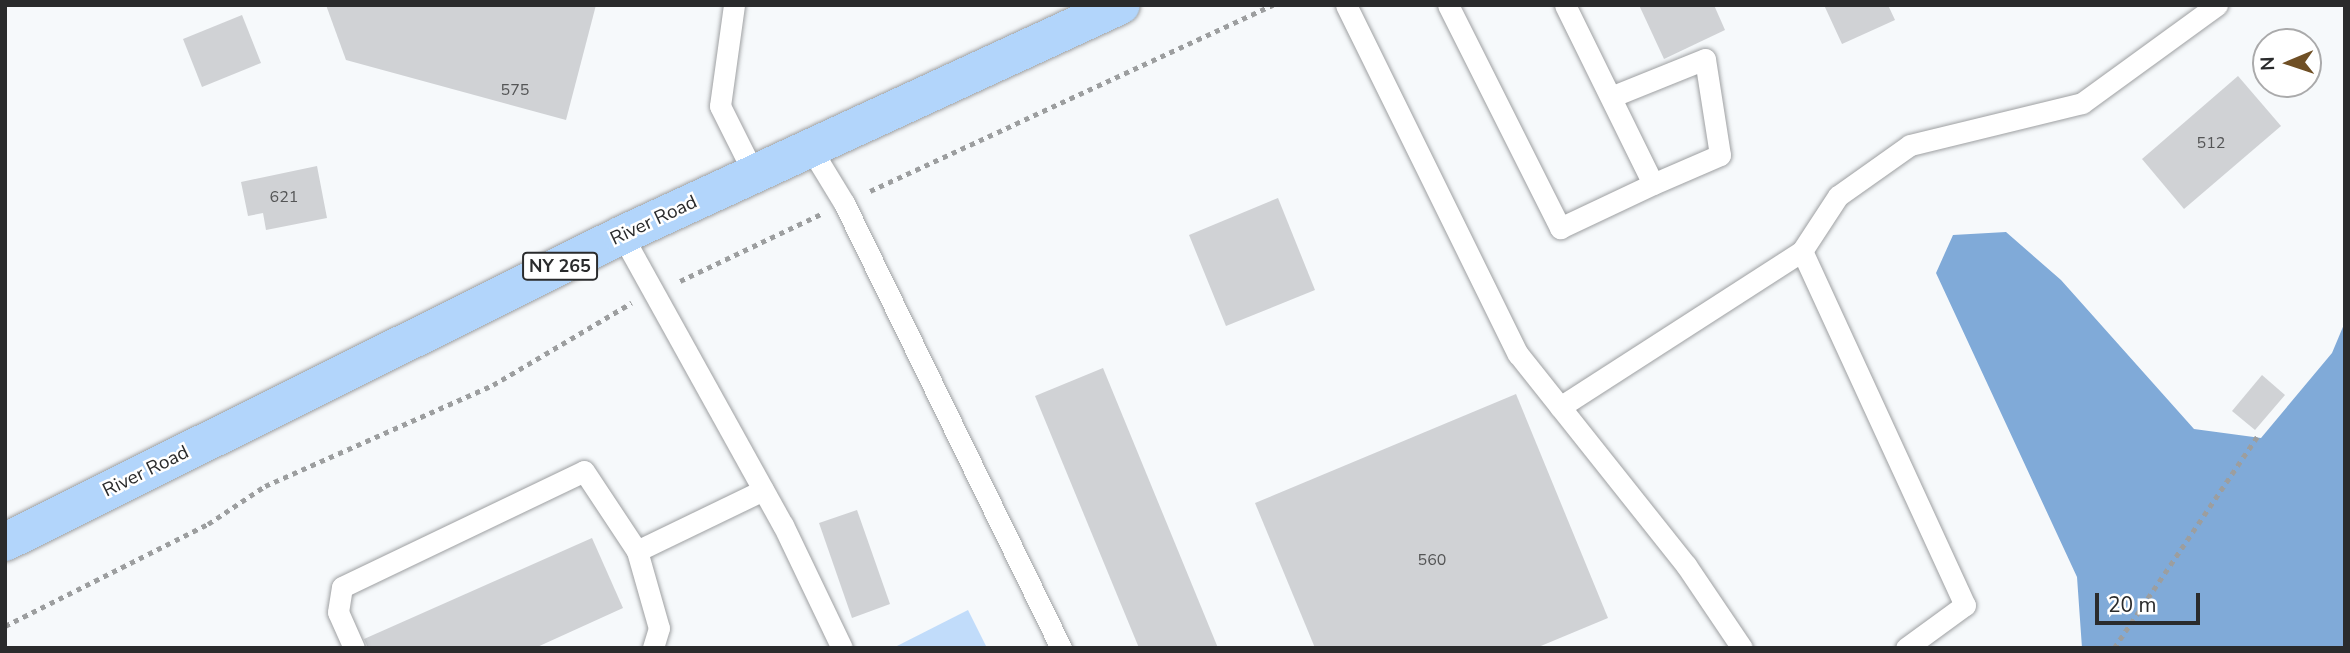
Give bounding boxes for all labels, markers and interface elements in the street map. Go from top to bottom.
north arrow [2252,28,2322,98]
text: N [2255,56,2281,71]
house number: 575 [501,80,529,100]
house number: 512 [2197,133,2225,153]
house number: 621 [270,187,298,207]
street label: River Road [607,191,701,251]
road number: NY 265 [522,252,598,280]
street label: River Road [99,441,193,503]
house number: 560 [1418,550,1446,570]
scale bar [2098,580,2203,624]
text: 20 m [2108,591,2157,619]

